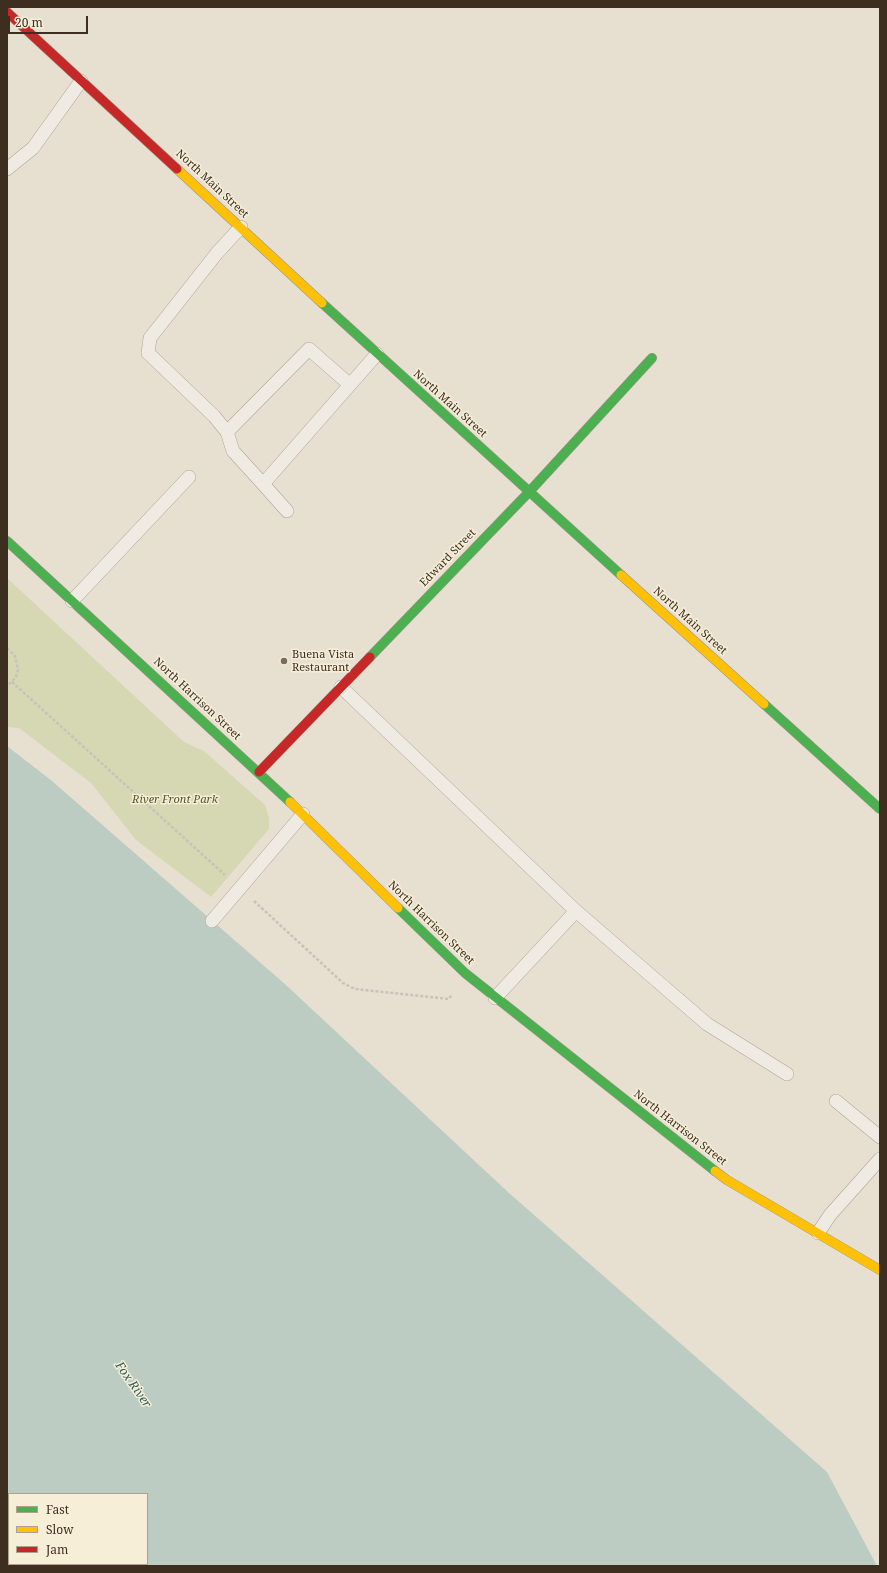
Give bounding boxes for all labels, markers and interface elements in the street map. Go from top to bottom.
scale bar [10,8,90,34]
text: 20 m [15,14,43,31]
street label: North Main Street [173,147,251,221]
street label: North Main Street [411,368,489,440]
street label: Edward Street [417,527,479,589]
street label: North Main Street [651,585,729,657]
place label: Buena Vista Restaurant [292,648,354,674]
street label: North Harrison Street [151,655,243,743]
marker: Buena Vista Restaurant [279,656,289,666]
park label: River Front Park [132,793,218,807]
street label: North Harrison Street [385,879,477,967]
street label: North Harrison Street [631,1088,729,1168]
water label: Fox River [112,1359,154,1411]
legend [8,1493,148,1565]
text: Fast [46,1501,69,1518]
text: Slow [46,1521,74,1538]
text: Jam [46,1541,68,1558]

